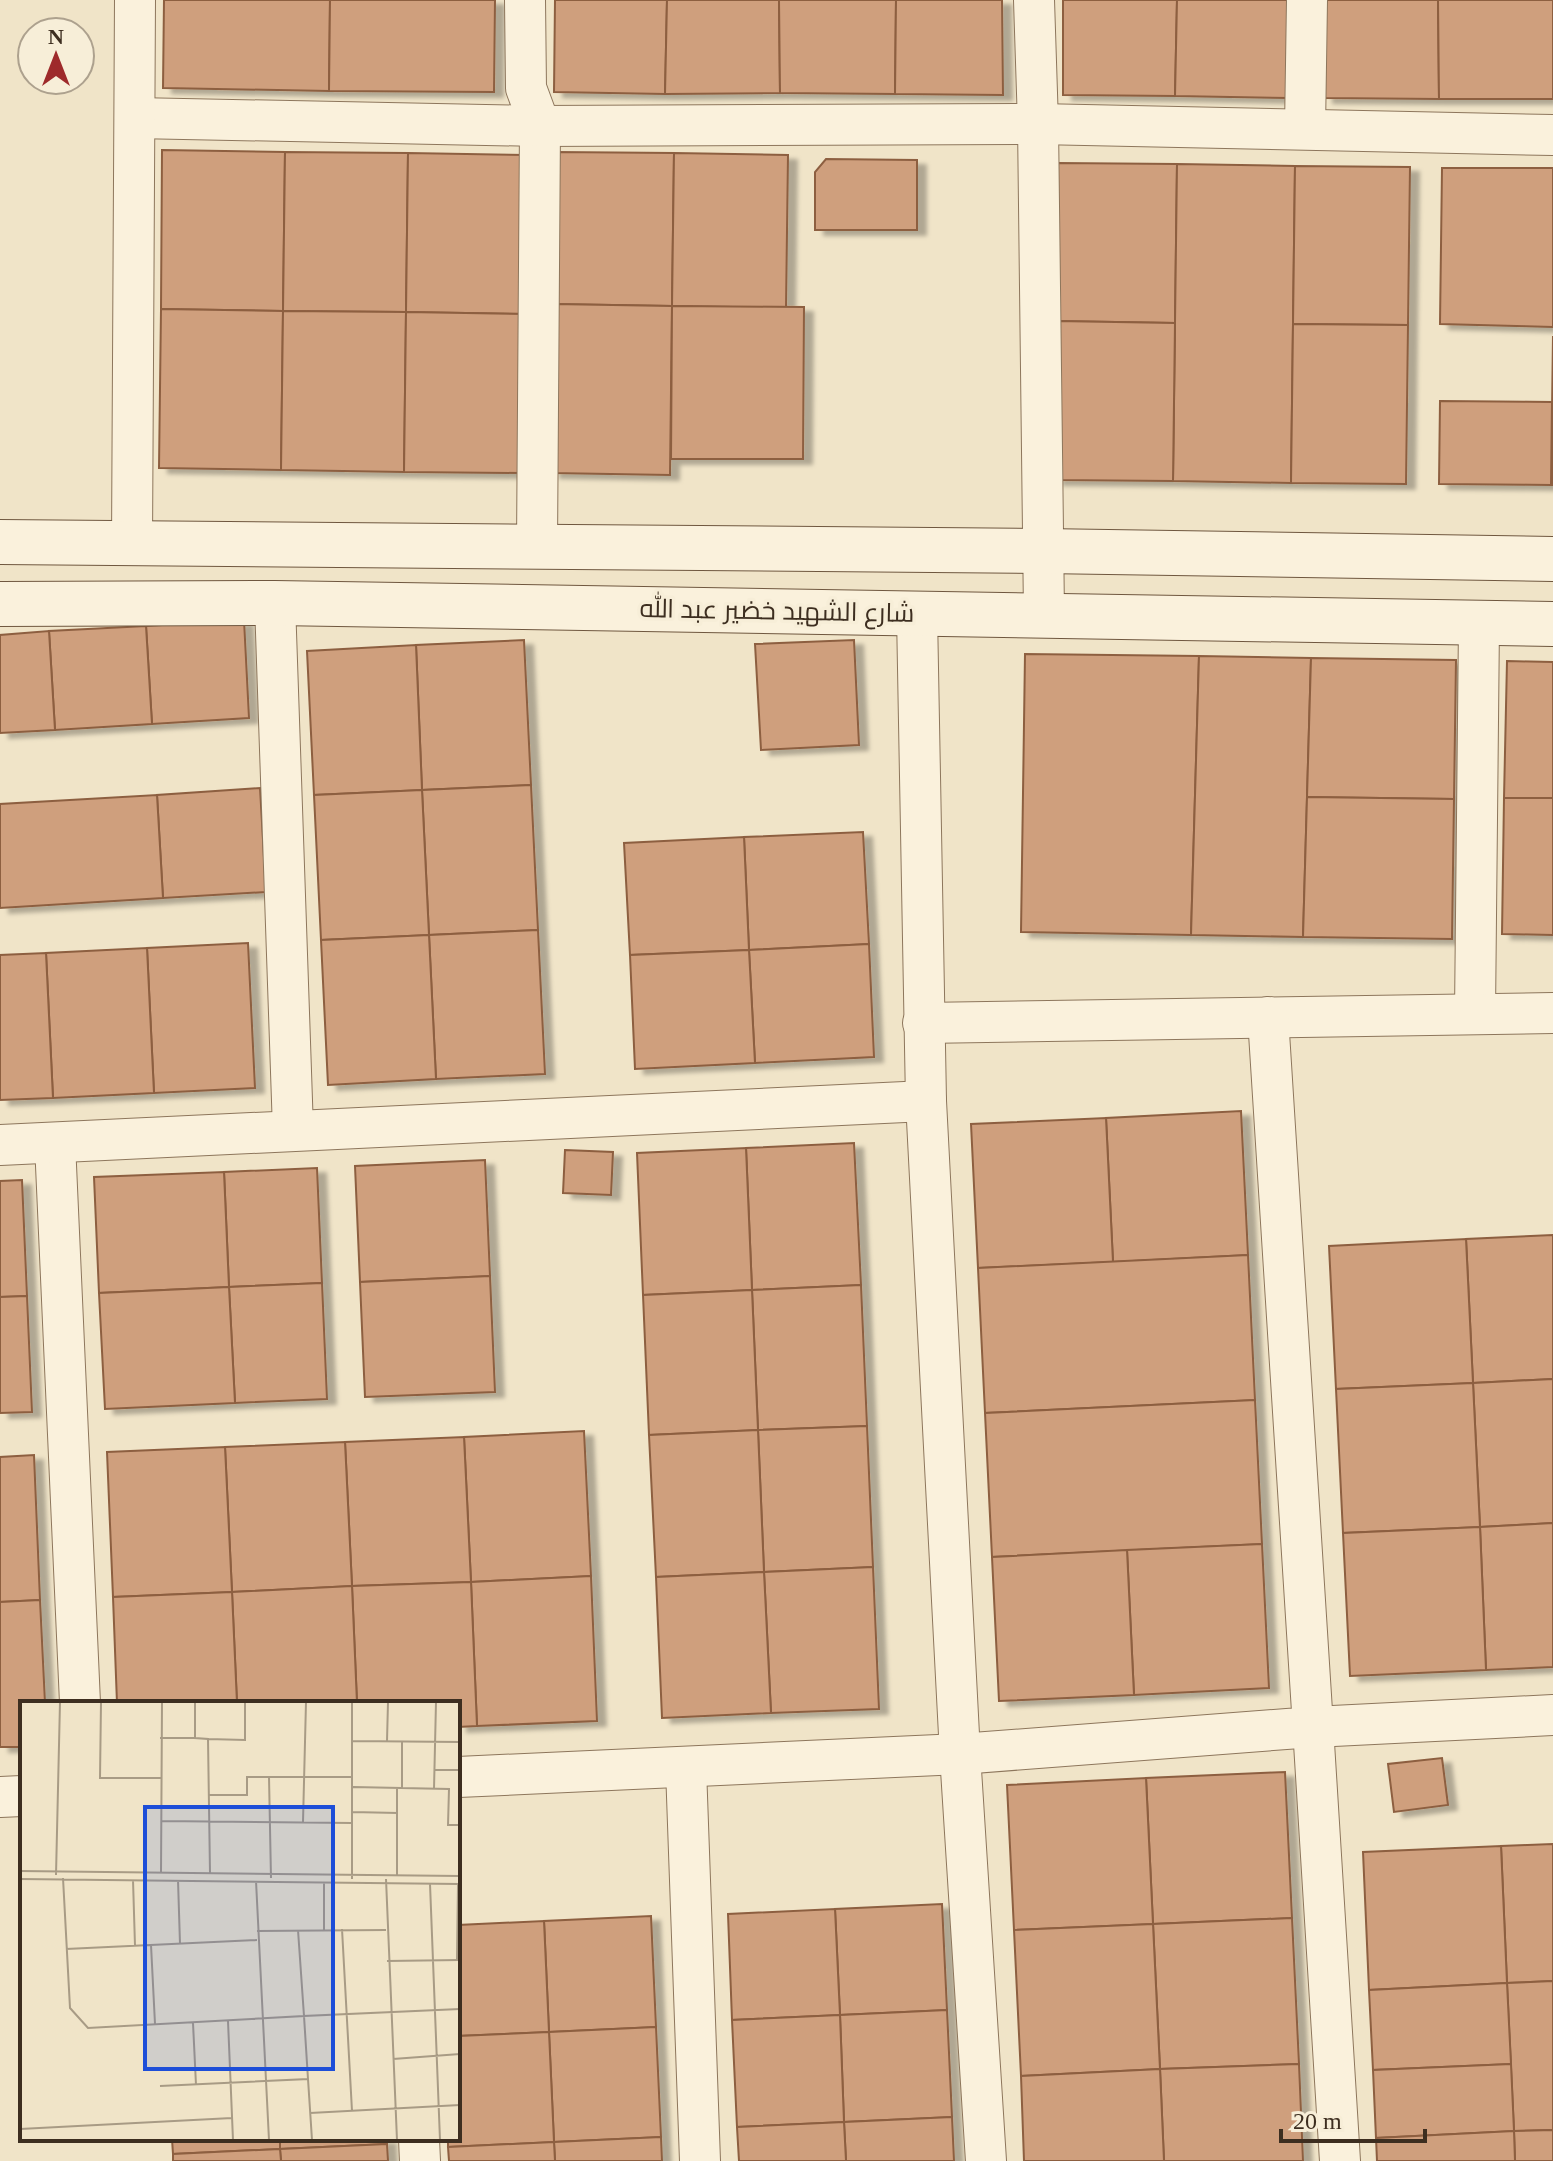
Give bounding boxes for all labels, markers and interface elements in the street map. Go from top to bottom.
north arrow [16,16,96,96]
text: N [48,24,64,49]
street label: شارع الشهيد خضير عبد الله [639,591,915,630]
inset map [20,1701,460,2141]
scale bar [1281,2093,1425,2143]
text: 20 m [1293,2108,1342,2134]

